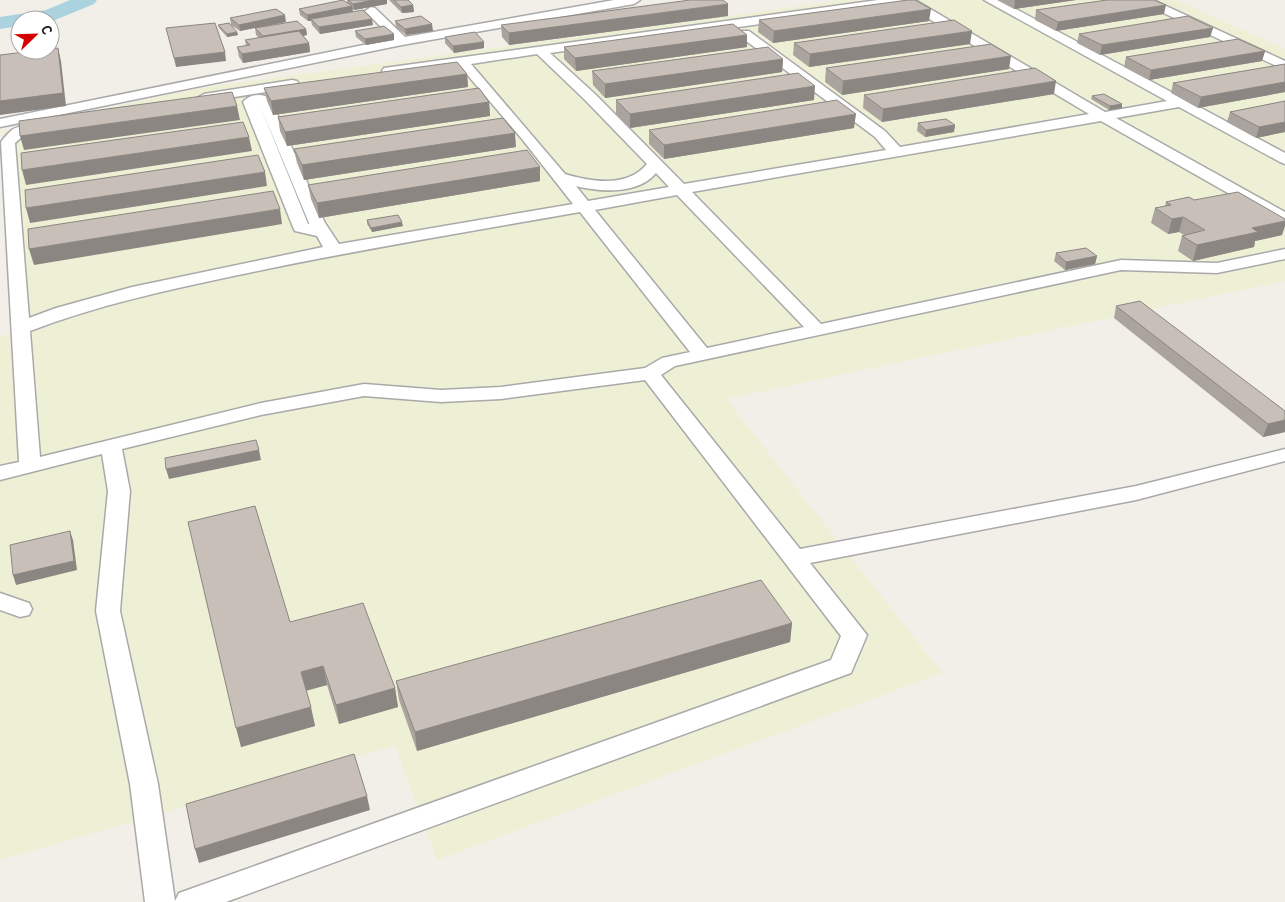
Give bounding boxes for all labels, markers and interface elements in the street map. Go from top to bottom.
north arrow [10,10,60,60]
text: С [36,23,55,38]

